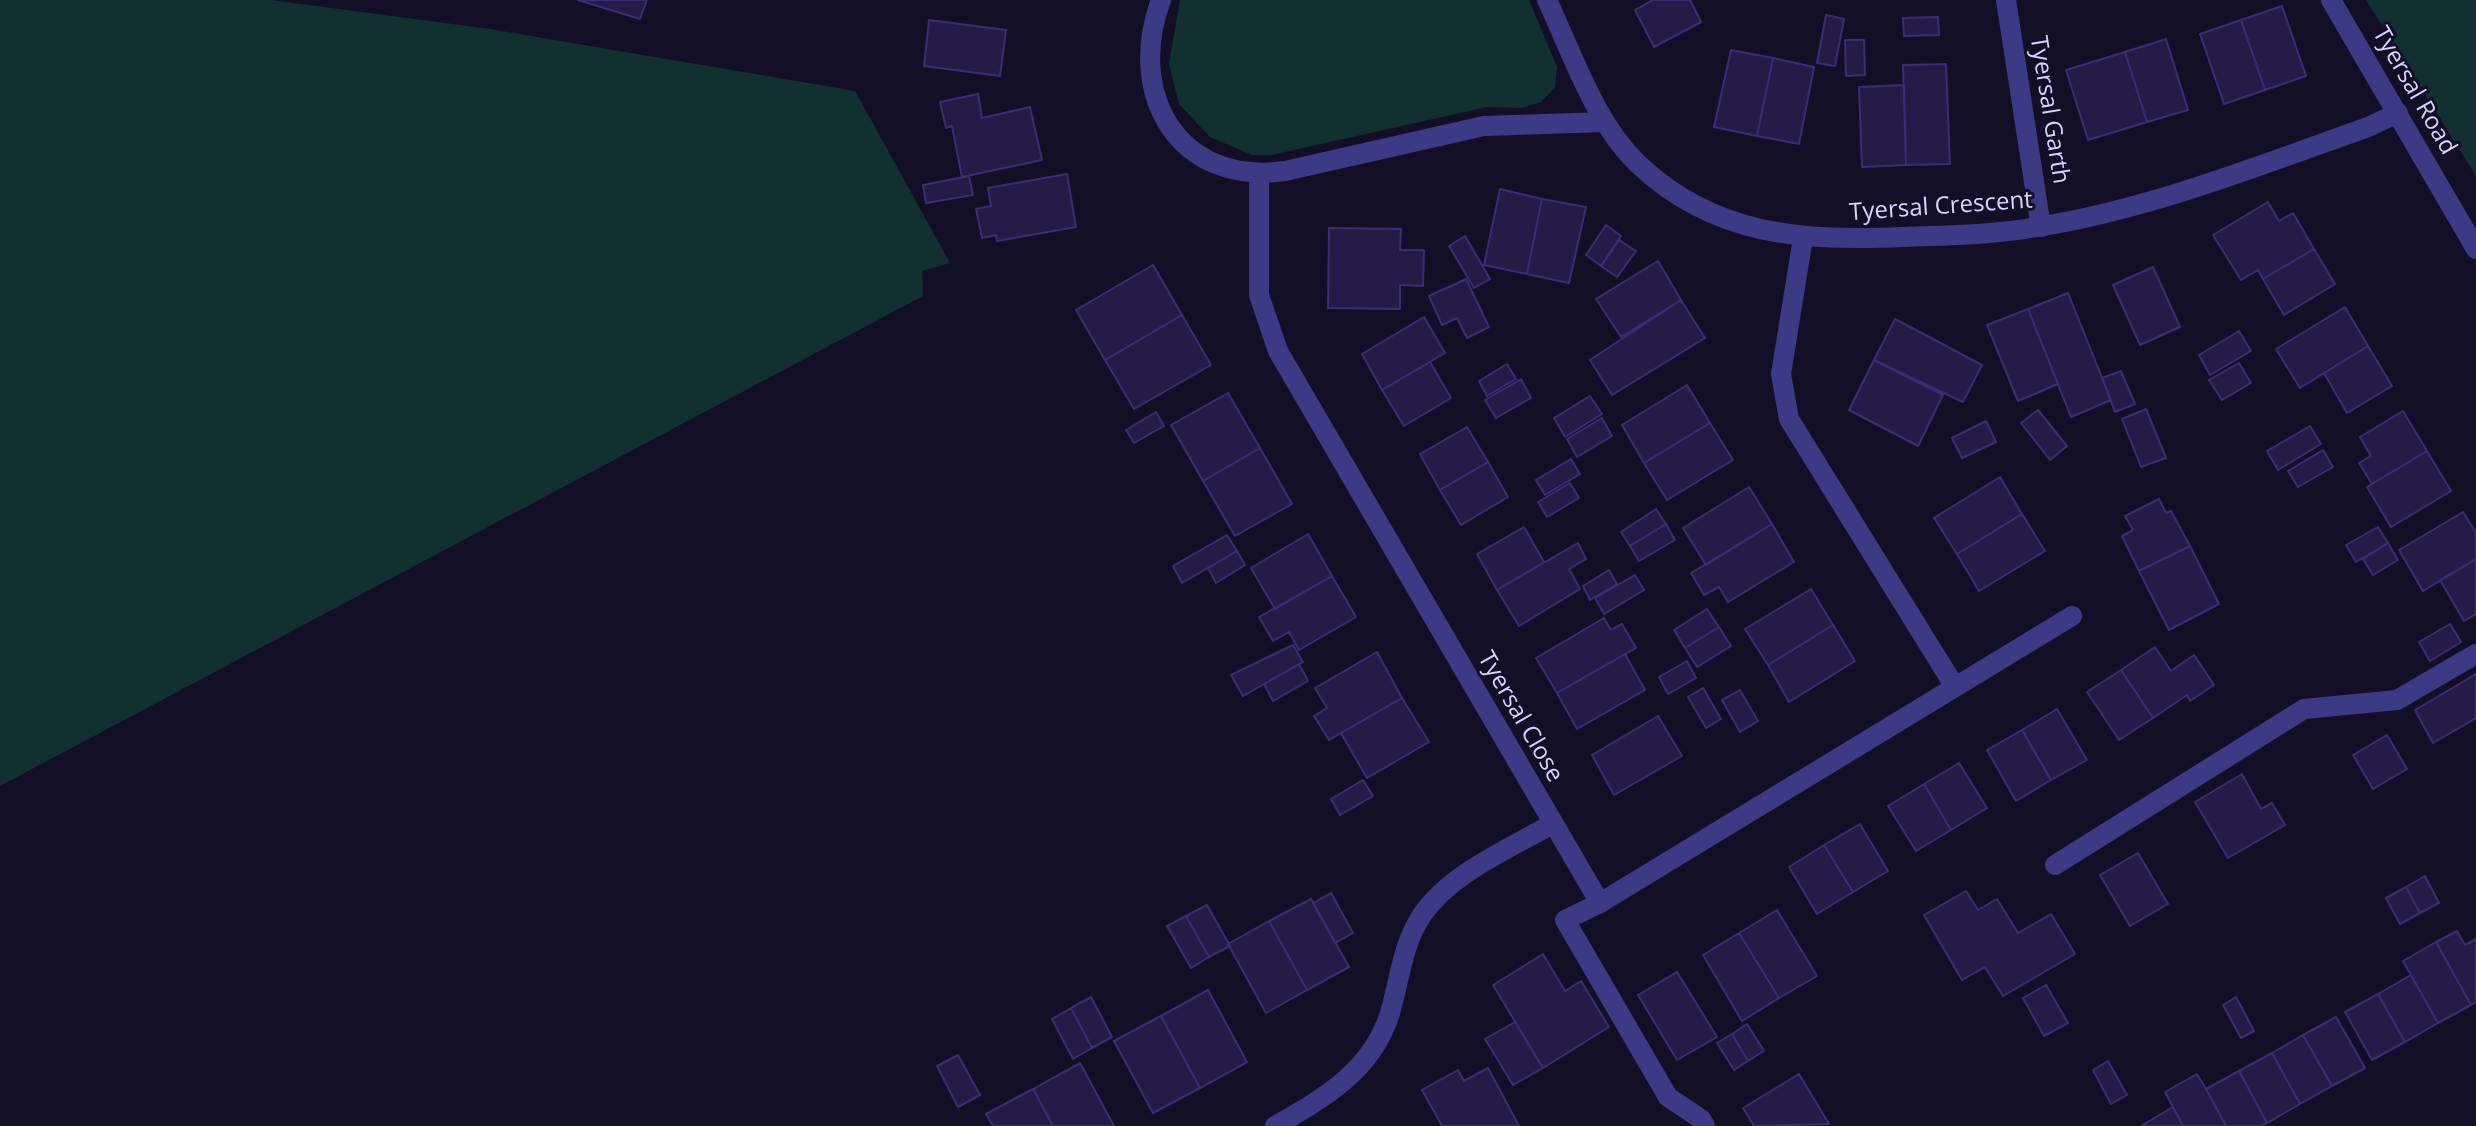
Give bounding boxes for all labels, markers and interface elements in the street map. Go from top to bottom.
street label: Tyersal Road [2366,22,2462,160]
street label: Tyersal Garth [2023,34,2075,186]
street label: Tyersal Crescent [1848,186,2034,228]
street label: Tyersal Close [1471,647,1569,787]

